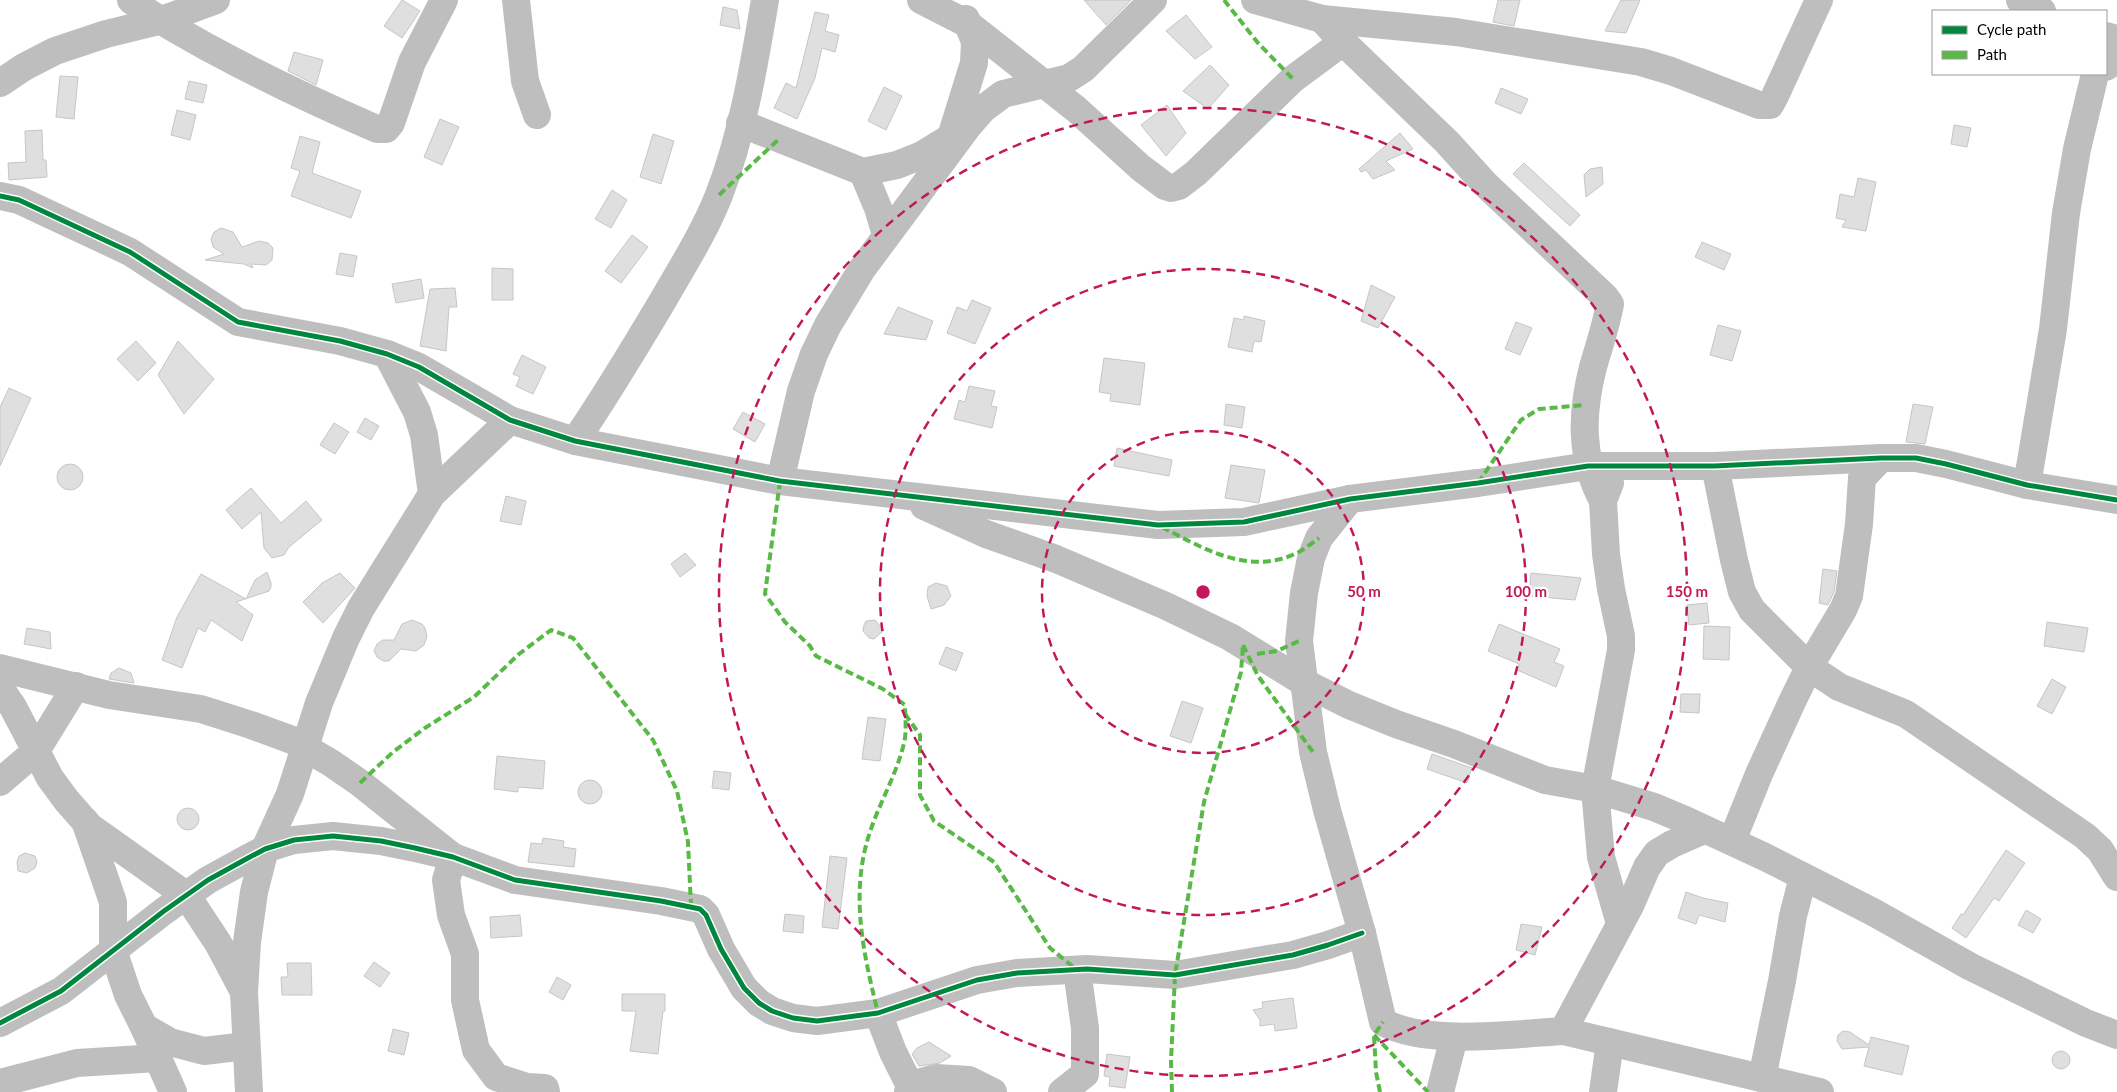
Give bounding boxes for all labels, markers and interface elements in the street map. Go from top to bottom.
legend [1932,10,2107,75]
text: Cycle path [1977,20,2046,38]
text: Path [1977,45,2007,63]
text: 50 m [1347,582,1381,600]
text: 100 m [1505,582,1547,600]
text: 150 m [1666,582,1708,600]
centre of rings [1194,583,1212,601]

